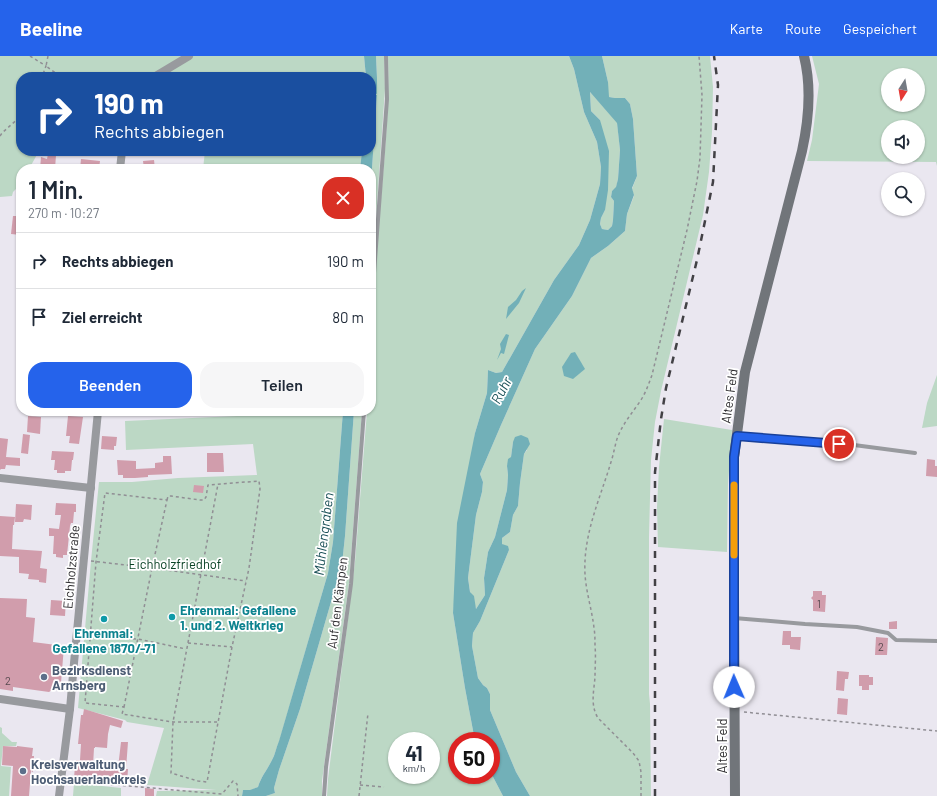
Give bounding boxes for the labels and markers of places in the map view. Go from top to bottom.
pin [822,427,856,461]
place label: Ehrenmal: Gefallene 1. und 2. Weltkrieg [180,602,296,633]
marker: Ehrenmal: Gefallene 1. und 2. Weltkrieg [167,612,177,622]
marker: Ehrenmal: Gefallene 1870/-71 [99,614,109,624]
place label: Ehrenmal: Gefallene 1870/-71 [52,625,156,656]
place label: Bezirksdienst Arnsberg [52,662,131,693]
marker: Bezirksdienst Arnsberg [39,672,49,682]
place label: Kreisverwaltung Hochsauerlandkreis [31,756,147,787]
marker: Kreisverwaltung Hochsauerlandkreis [18,766,28,776]

